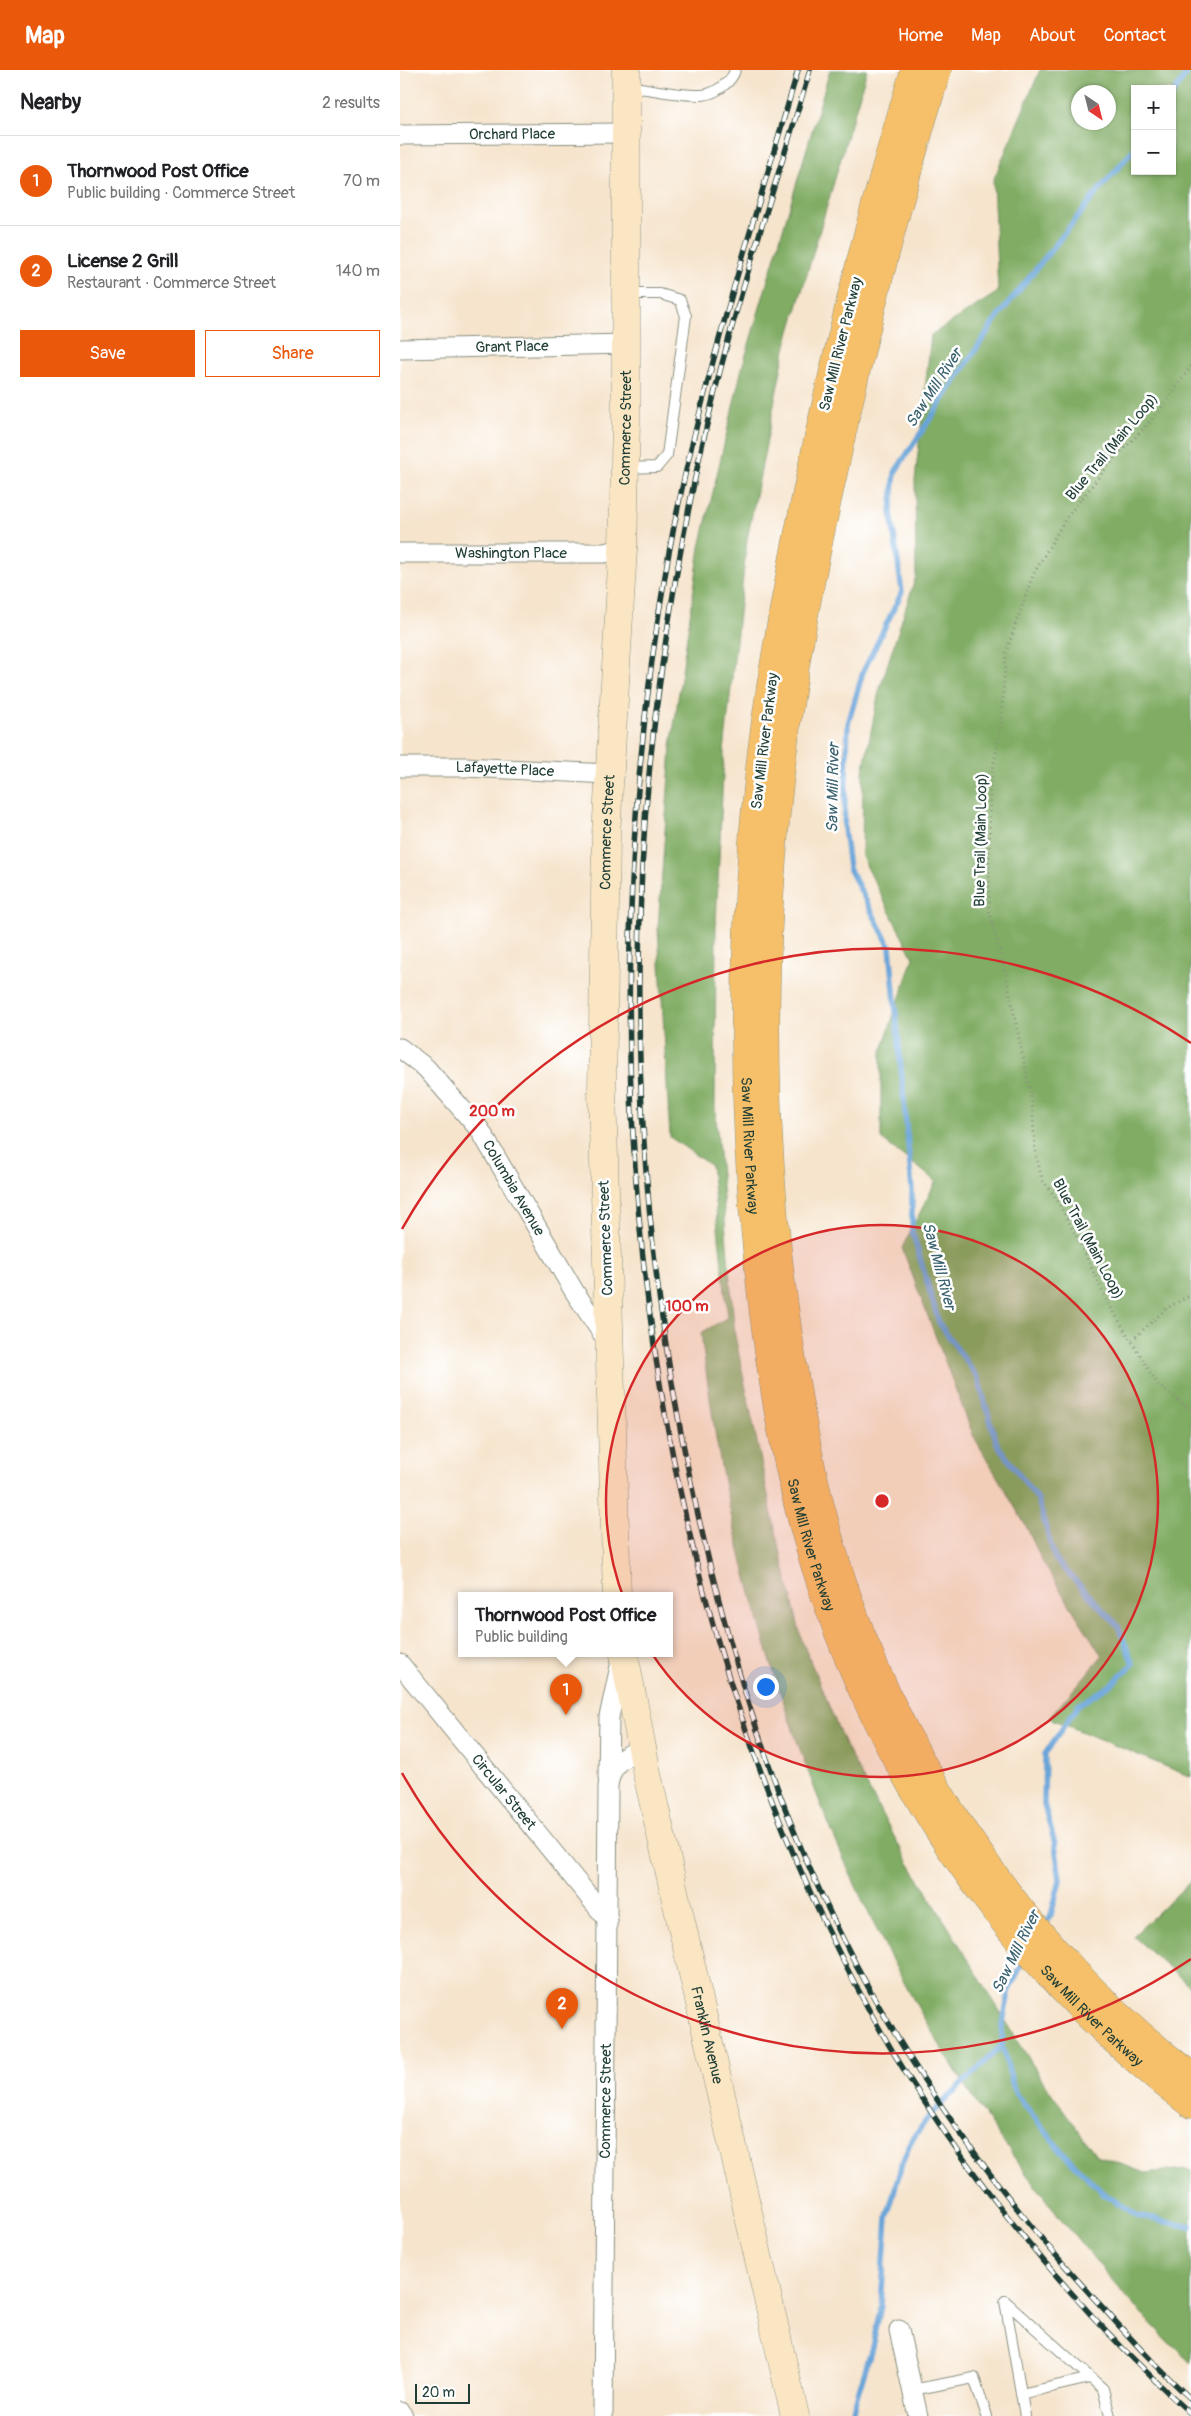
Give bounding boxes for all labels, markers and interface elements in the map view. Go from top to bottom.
text: Map [25,21,65,50]
text: Home [898,24,943,47]
text: Map [971,24,1001,47]
text: About [1029,24,1075,47]
text: Contact [1103,24,1166,47]
north arrow [1071,85,1116,130]
map controls [1131,85,1176,175]
button: + [1131,85,1176,130]
text: Nearby [20,89,81,116]
text: 2 results [322,93,380,113]
street label: Orchard Place [469,124,556,144]
button: − [1131,130,1176,175]
text: Thornwood Post Office [67,159,249,183]
text: 1 [33,171,39,191]
text: 70 m [343,171,380,191]
text: Public building · Commerce Street [67,183,295,203]
text: License 2 Grill [67,249,179,273]
text: 2 [32,261,40,281]
text: 140 m [336,261,380,281]
text: Restaurant · Commerce Street [67,273,276,293]
street label: Saw Mill River Parkway [815,275,867,413]
button: Save [20,330,195,377]
button: Share [205,330,380,377]
street label: Grant Place [475,336,549,357]
water label: Saw Mill River [901,343,968,431]
street label: Commerce Street [615,369,636,486]
street label: Blue Trail (Main Loop) [1062,390,1162,504]
street label: Washington Place [455,544,568,563]
street label: Saw Mill River Parkway [747,671,783,810]
water label: Saw Mill River [822,741,844,833]
street label: Lafayette Place [456,757,555,781]
street label: Commerce Street [596,773,619,890]
street label: Blue Trail (Main Loop) [970,773,992,907]
street label: Saw Mill River Parkway [737,1077,763,1216]
text: 200 m [469,1102,515,1121]
street label: Columbia Avenue [478,1136,549,1240]
street label: Blue Trail (Main Loop) [1048,1175,1128,1303]
street label: Commerce Street [594,1179,618,1296]
water label: Saw Mill River [918,1220,961,1314]
text: 100 m [666,1297,708,1316]
street label: Saw Mill River Parkway [783,1477,840,1614]
centre of rings [873,1492,891,1510]
popup [458,1592,673,1657]
text: Thornwood Post Office [475,1603,656,1627]
text: Public building [475,1627,568,1647]
pin: 1 [550,1674,582,1715]
your location [753,1674,779,1700]
street label: Circular Street [468,1750,541,1835]
water label: Saw Mill River [987,1905,1046,1997]
street label: Saw Mill River Parkway [1036,1961,1148,2071]
street label: Franklin Avenue [687,1984,728,2086]
pin: 2 [546,1988,578,2029]
street label: Commerce Street [596,2042,615,2159]
scale bar [415,2381,470,2404]
text: 20 m [422,2384,455,2401]

